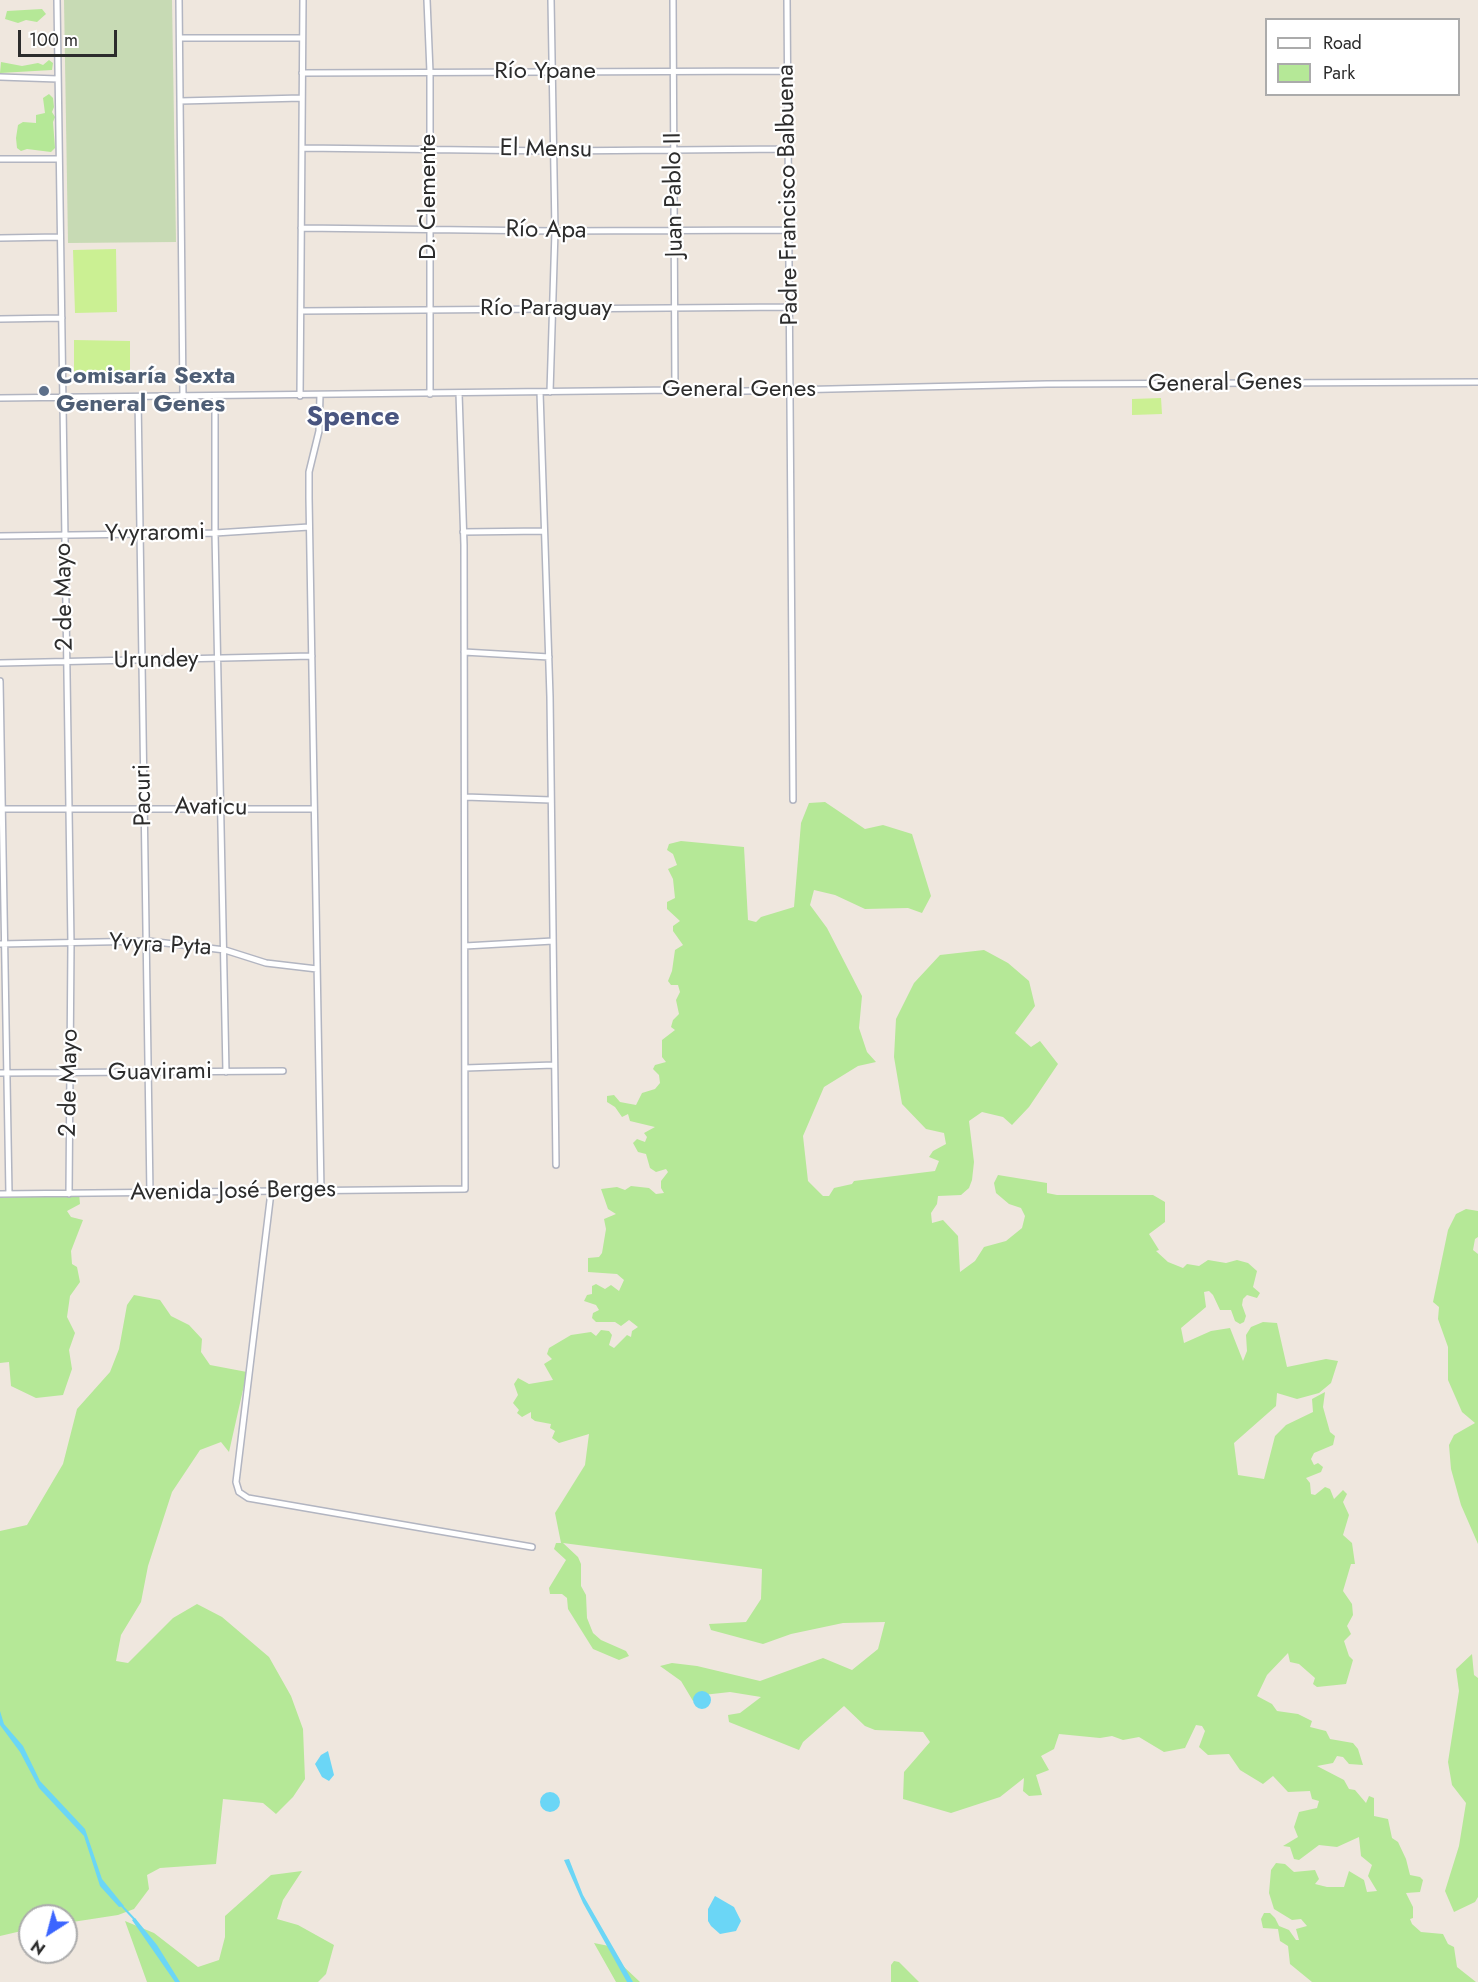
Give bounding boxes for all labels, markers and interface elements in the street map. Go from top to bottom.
scale bar [21,18,120,56]
legend [1265,18,1460,96]
text: 100 m [29,27,78,53]
text: Road [1323,30,1362,56]
street label: Río Ypane [494,58,596,86]
text: Park [1323,60,1355,86]
street label: Padre Francisco Balbuena [772,64,806,326]
street label: Juan Pablo II [660,132,690,258]
street label: D. Clemente [415,134,443,260]
street label: El Mensu [499,135,593,165]
street label: Río Apa [505,216,587,246]
street label: Río Paraguay [480,295,612,323]
place label: Comisaría Sexta General Genes [56,363,236,419]
street label: General Genes [1148,368,1302,400]
street label: General Genes [662,376,816,404]
marker: Comisaría Sexta General Genes [37,384,51,398]
district label: Spence [306,402,400,434]
street label: Yvyraromi [105,519,205,549]
street label: 2 de Mayo [50,543,80,651]
street label: Urundey [113,646,199,676]
street label: Pacuri [129,763,159,827]
street label: Avaticu [174,793,248,823]
street label: Yvyra Pyta [108,929,212,963]
street label: 2 de Mayo [55,1029,85,1137]
street label: Guavirami [108,1058,212,1088]
street label: Avenida José Berges [130,1176,336,1208]
north arrow [18,1904,78,1964]
text: N [26,1934,50,1960]

